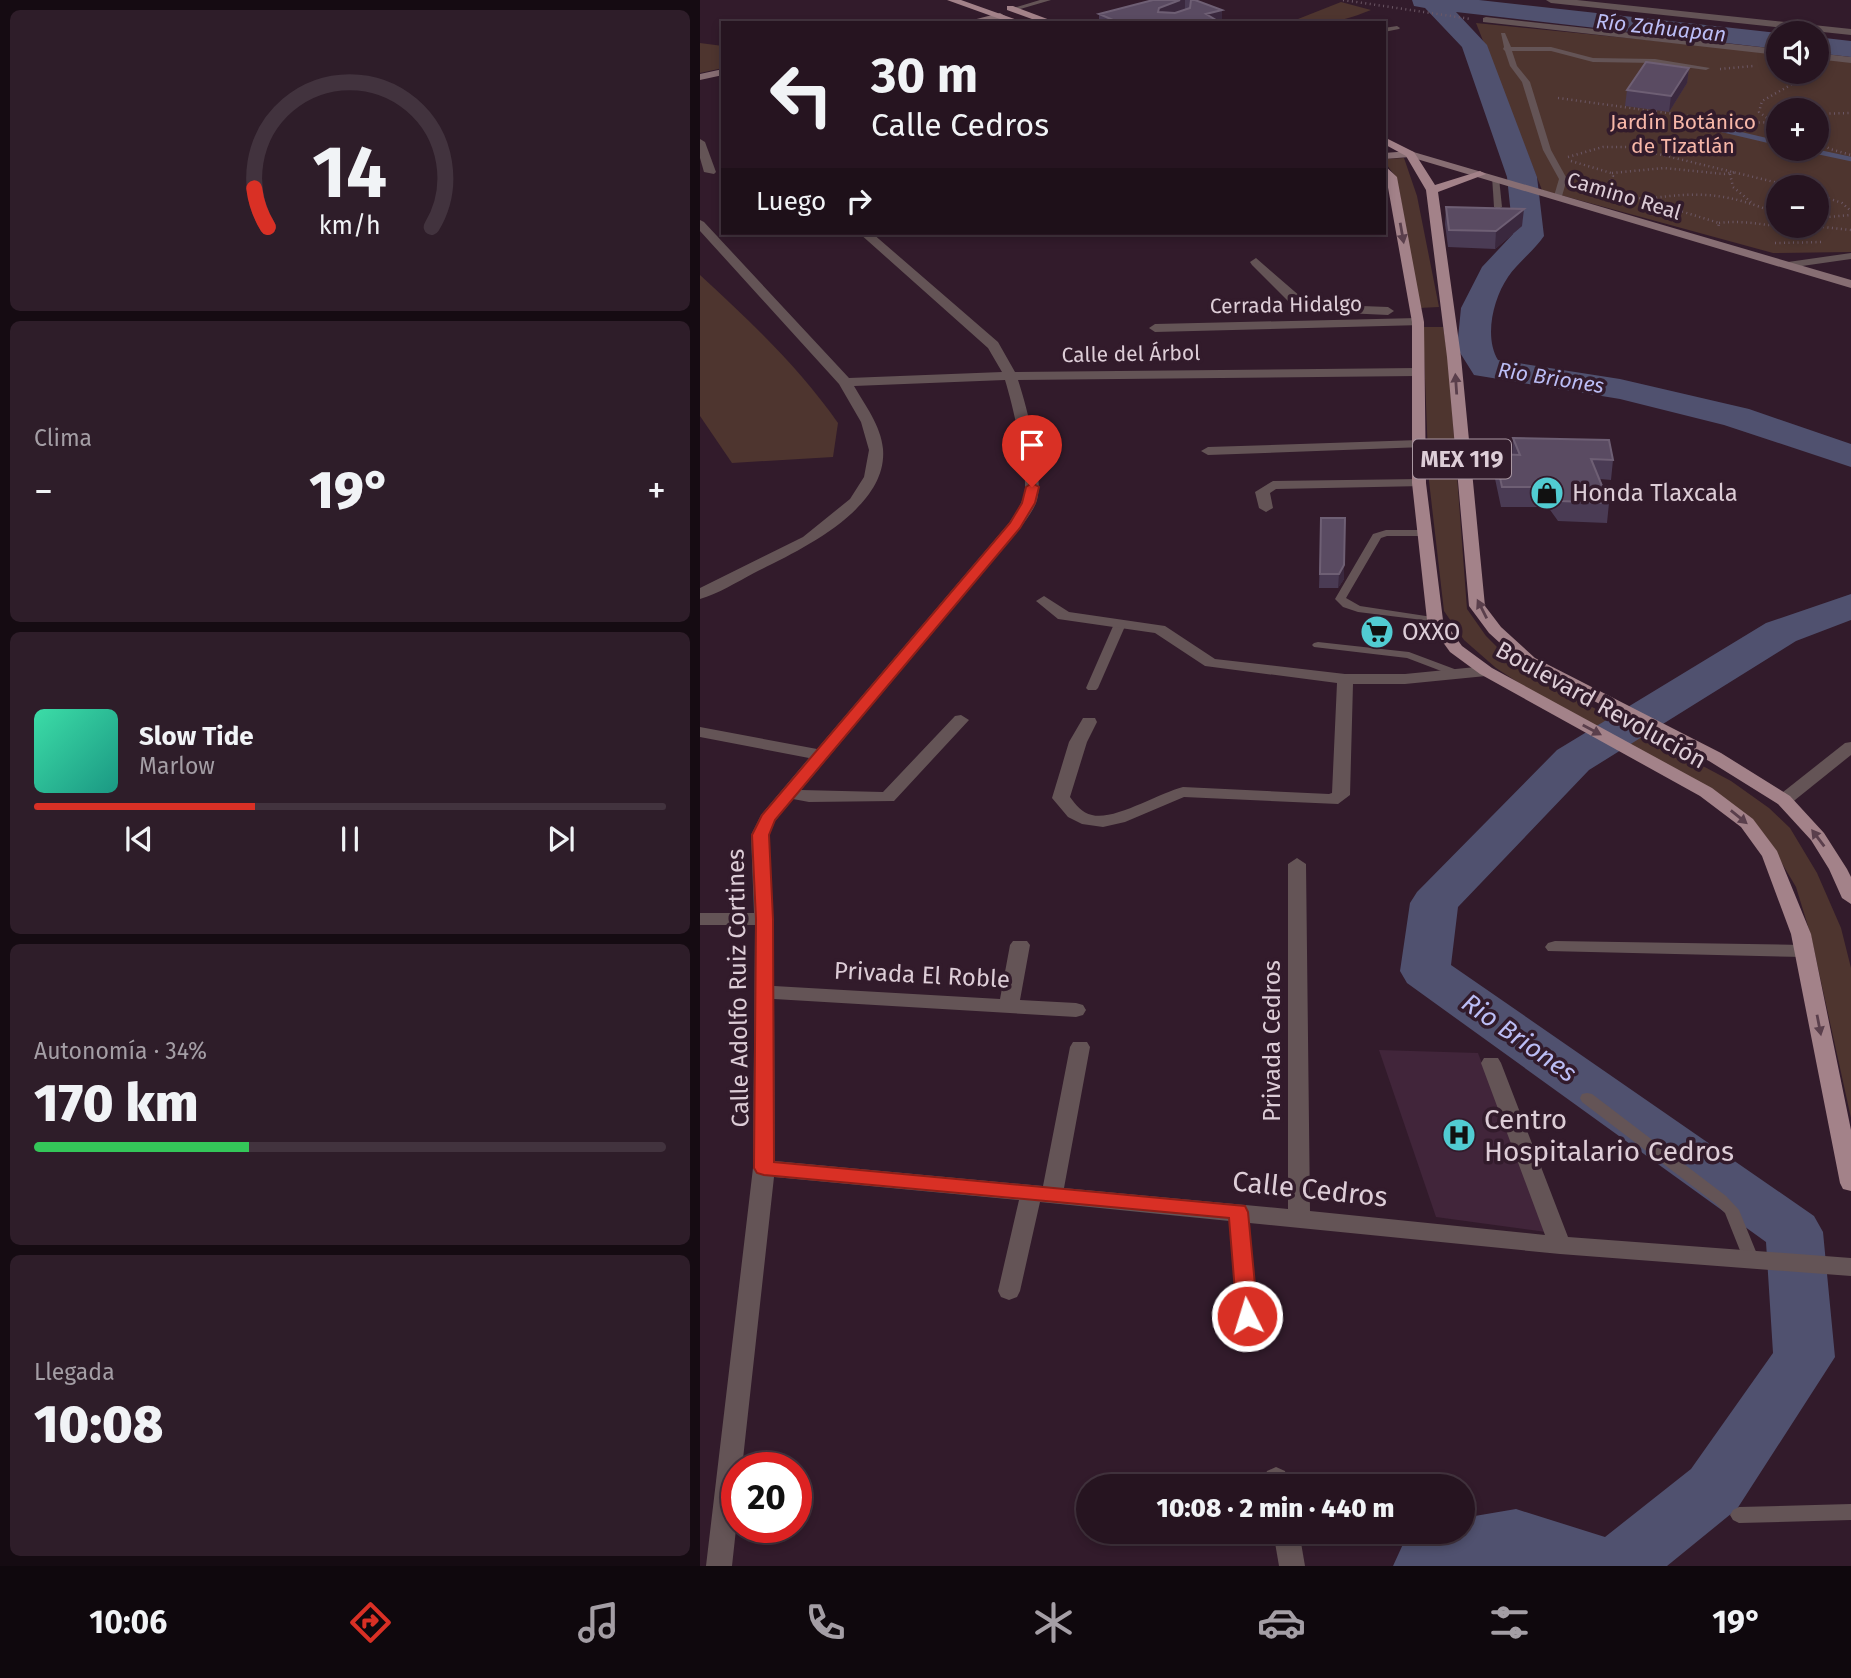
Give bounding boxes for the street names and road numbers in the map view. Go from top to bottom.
street label: Camino Real [1564,166,1684,226]
street label: Cerrada Hidalgo [1210,291,1362,319]
street label: Calle del Árbol [1061,340,1201,368]
road number: MEX 119 [1413,440,1511,478]
street label: Boulevard Revolución [1491,635,1711,775]
street label: Calle Adolfo Ruiz Cortines [722,848,754,1128]
street label: Privada El Roble [833,956,1011,994]
street label: Privada Cedros [1258,960,1286,1122]
street label: Calle Cedros [1231,1164,1389,1214]

